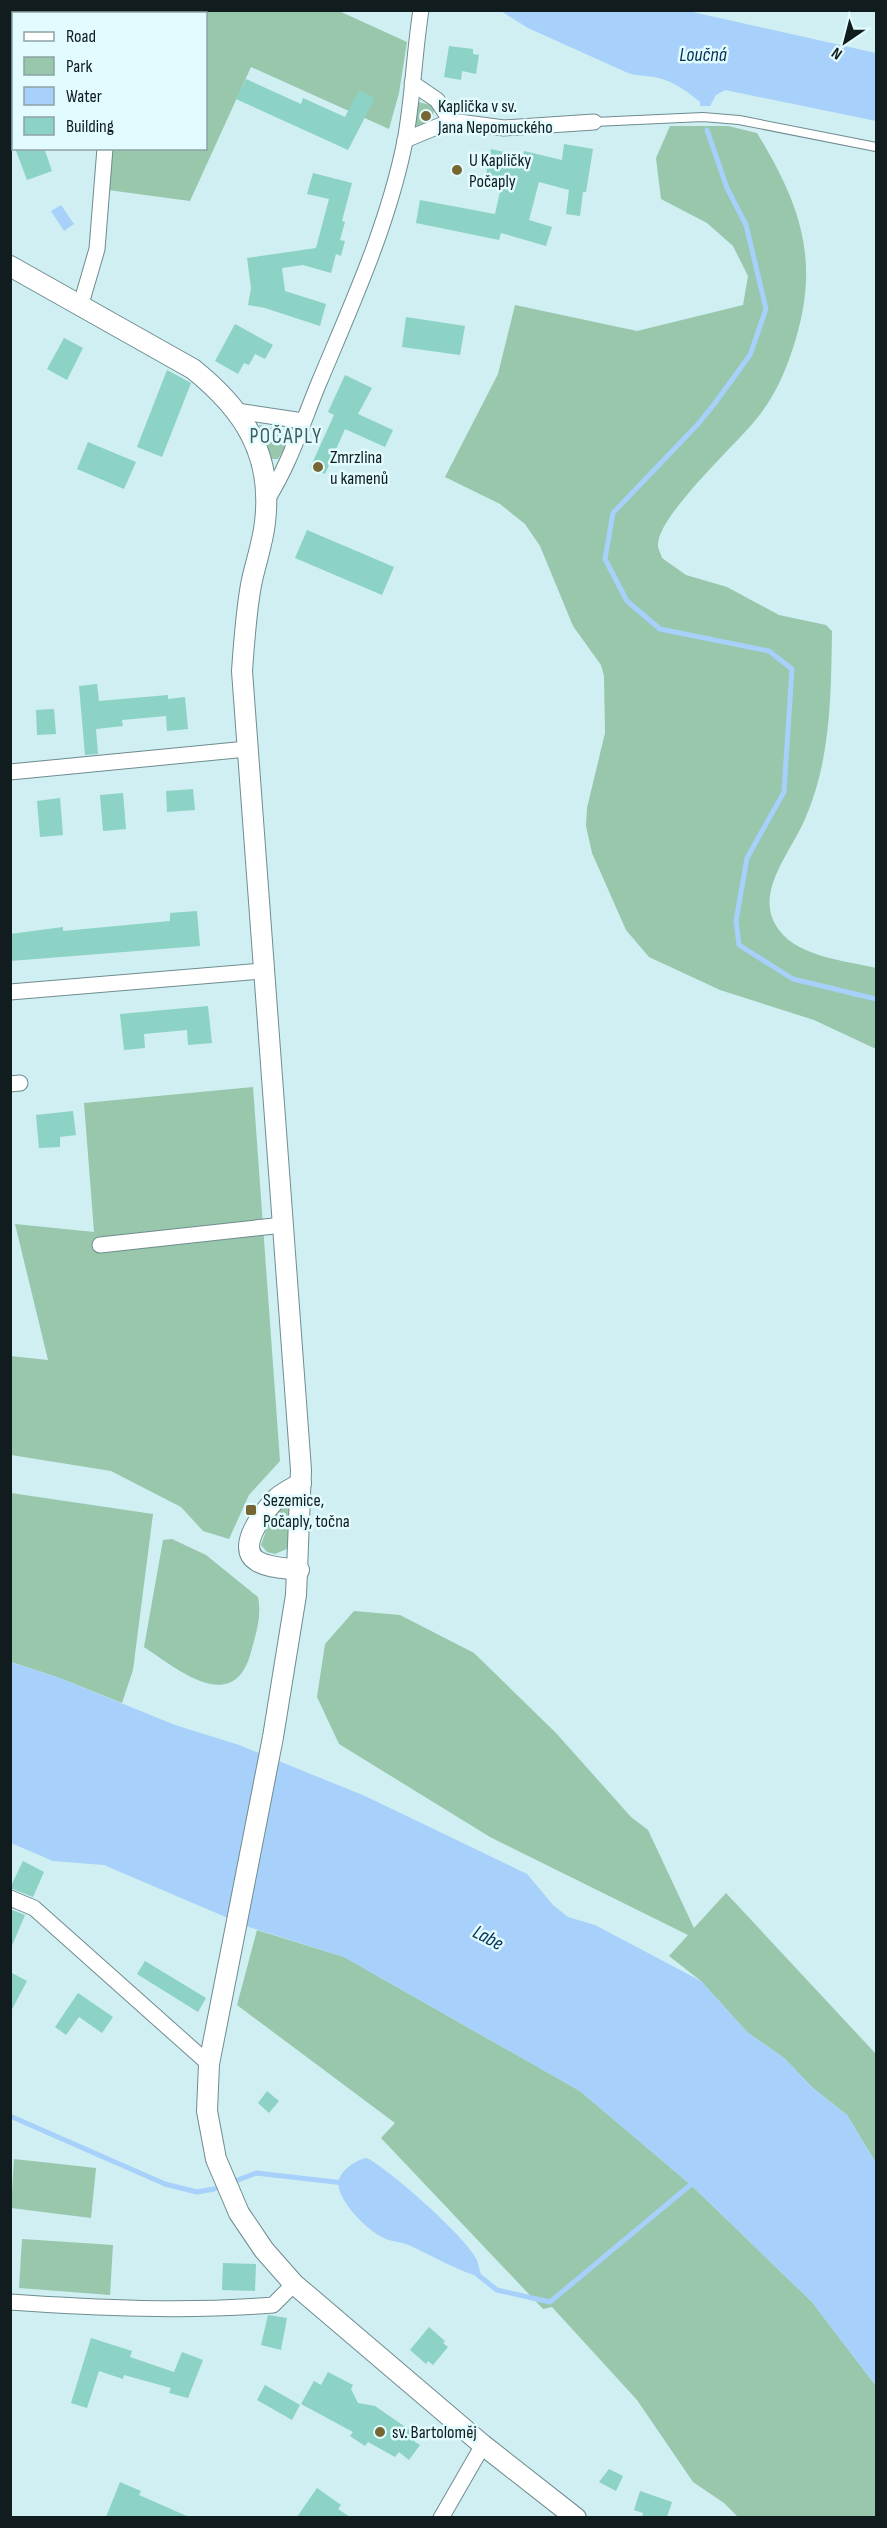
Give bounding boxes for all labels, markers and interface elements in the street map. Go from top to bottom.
legend [12,12,207,150]
north arrow [815,12,875,72]
text: Road [66,26,96,47]
water label: Loučná [679,43,727,67]
text: N [828,43,846,63]
text: Park [66,56,92,77]
text: Water [66,86,102,107]
place label: Kaplička v sv. Jana Nepomuckého [437,96,553,138]
marker: Kaplička v sv. Jana Nepomuckého [419,109,433,123]
text: Building [66,116,114,137]
place label: U Kapličky Počaply [469,150,531,192]
marker: U Kapličky Počaply [450,163,464,177]
district label: POČAPLY [250,424,323,449]
place label: Zmrzlina u kamenů [330,447,388,489]
marker: Zmrzlina u kamenů [311,460,325,474]
place label: Sezemice, Počaply, točna [263,1490,350,1532]
marker: Sezemice, Počaply, točna [244,1503,258,1517]
water label: Labe [469,1920,507,1956]
place label: sv. Bartoloměj [392,2422,477,2443]
marker: sv. Bartoloměj [373,2425,387,2439]

